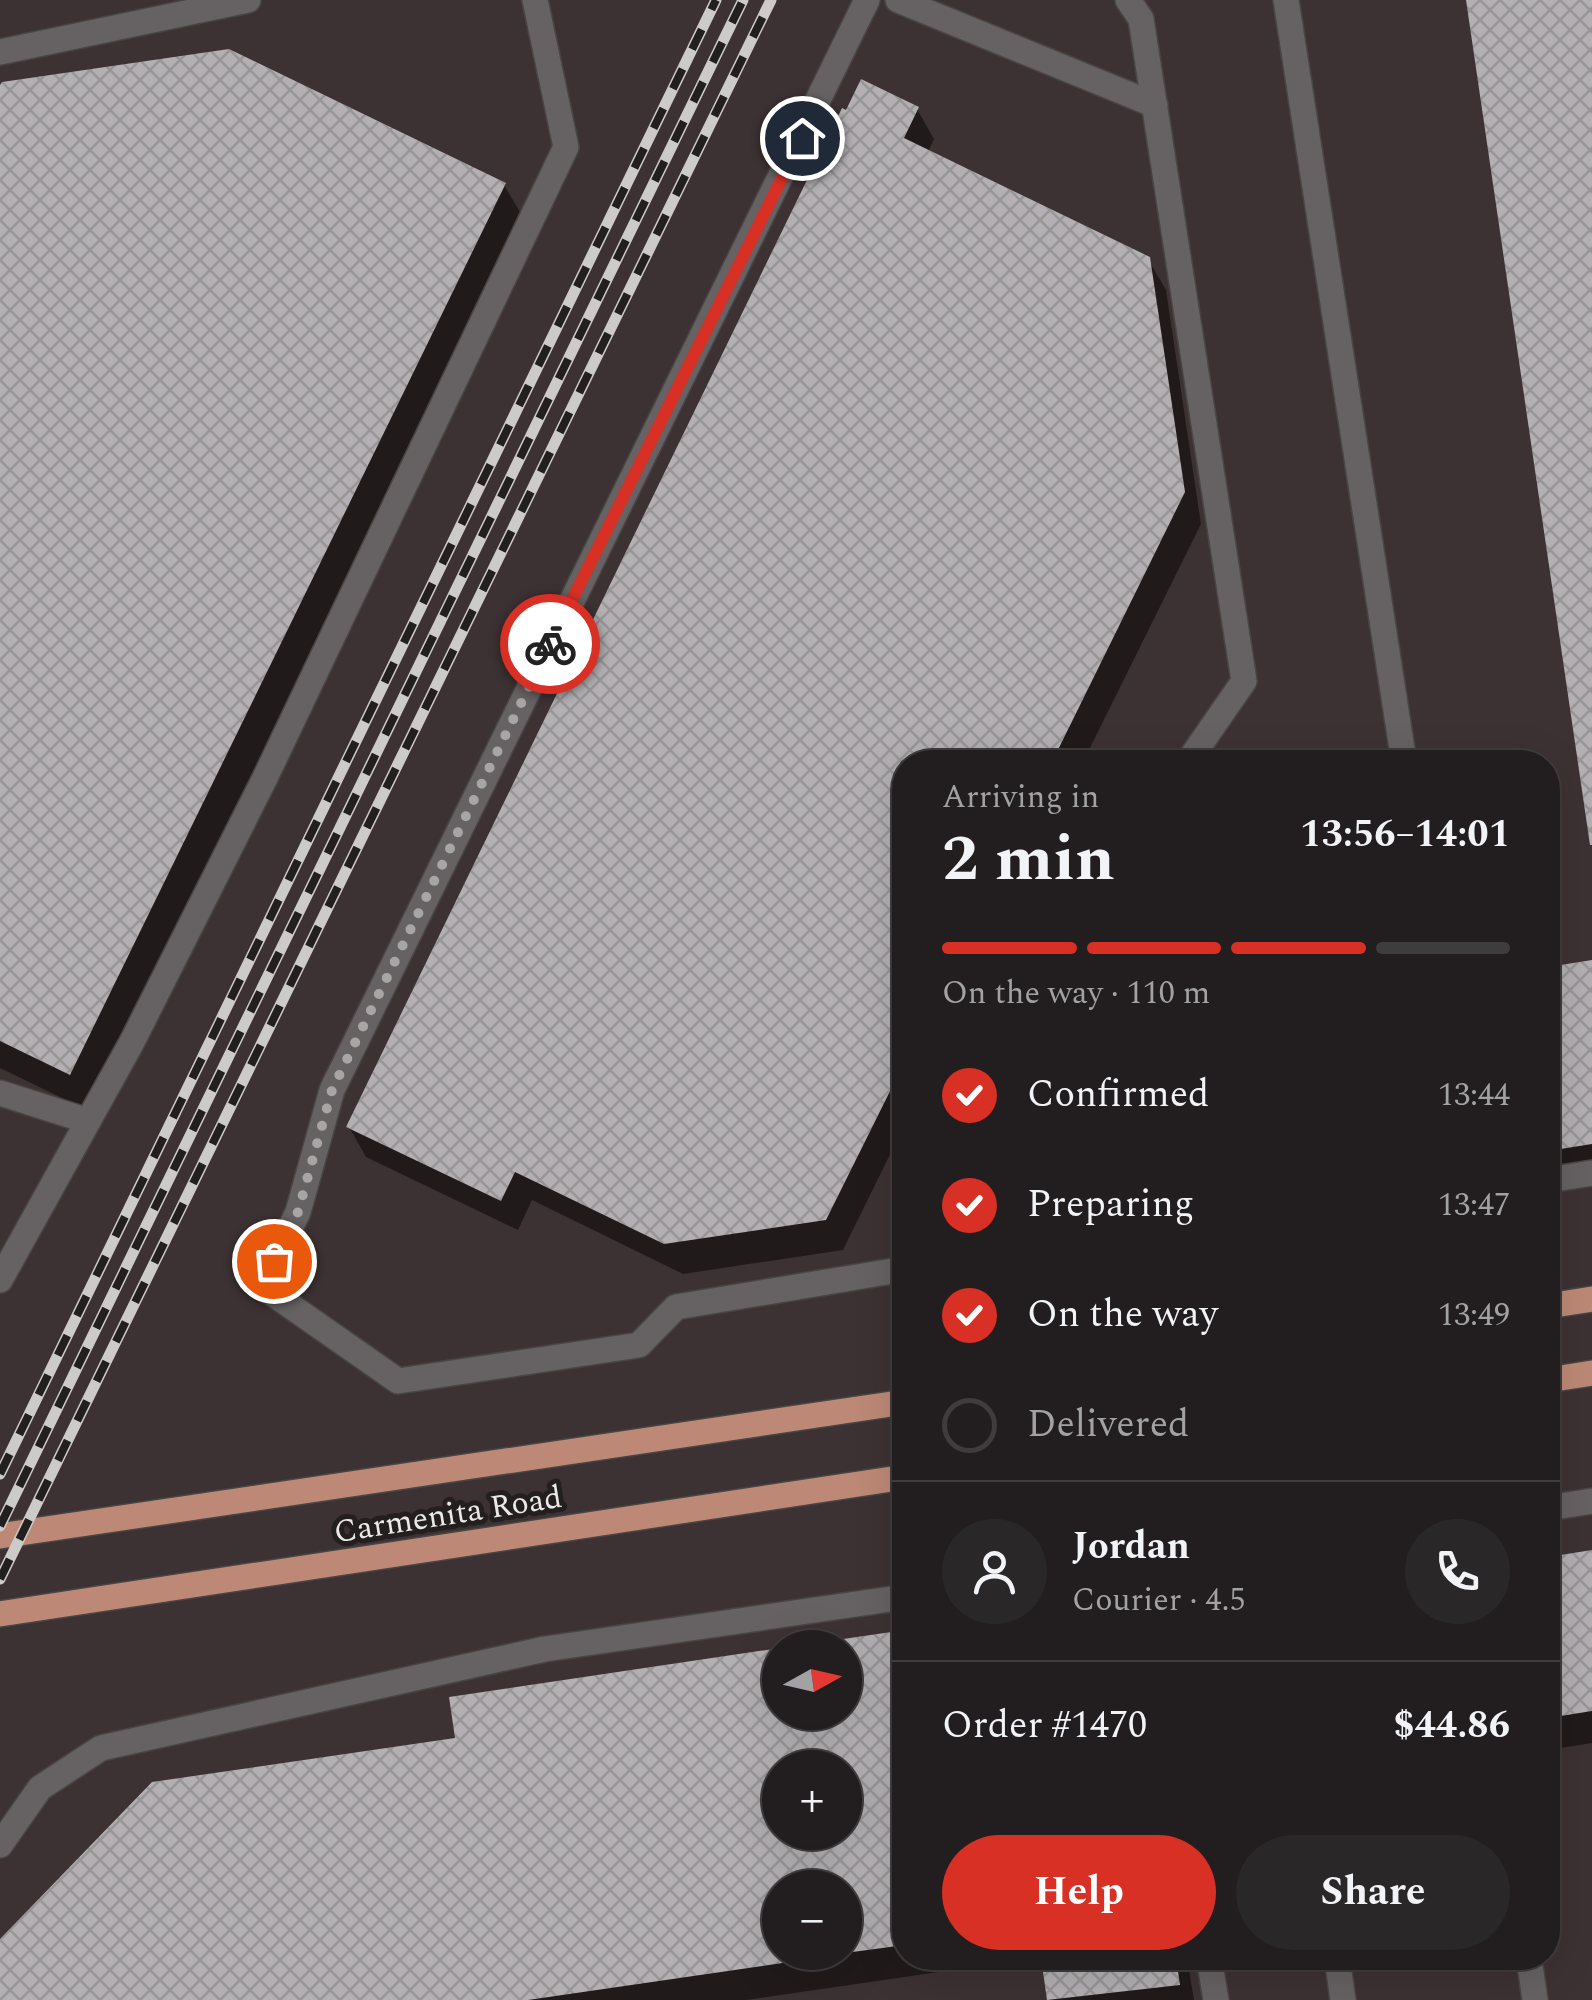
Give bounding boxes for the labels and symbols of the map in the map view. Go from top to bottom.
pin [760,96,845,181]
courier [500,594,600,694]
pin [232,1219,317,1304]
street label: Carmenita Road [330,1473,566,1557]
north arrow [762,1630,862,1730]

